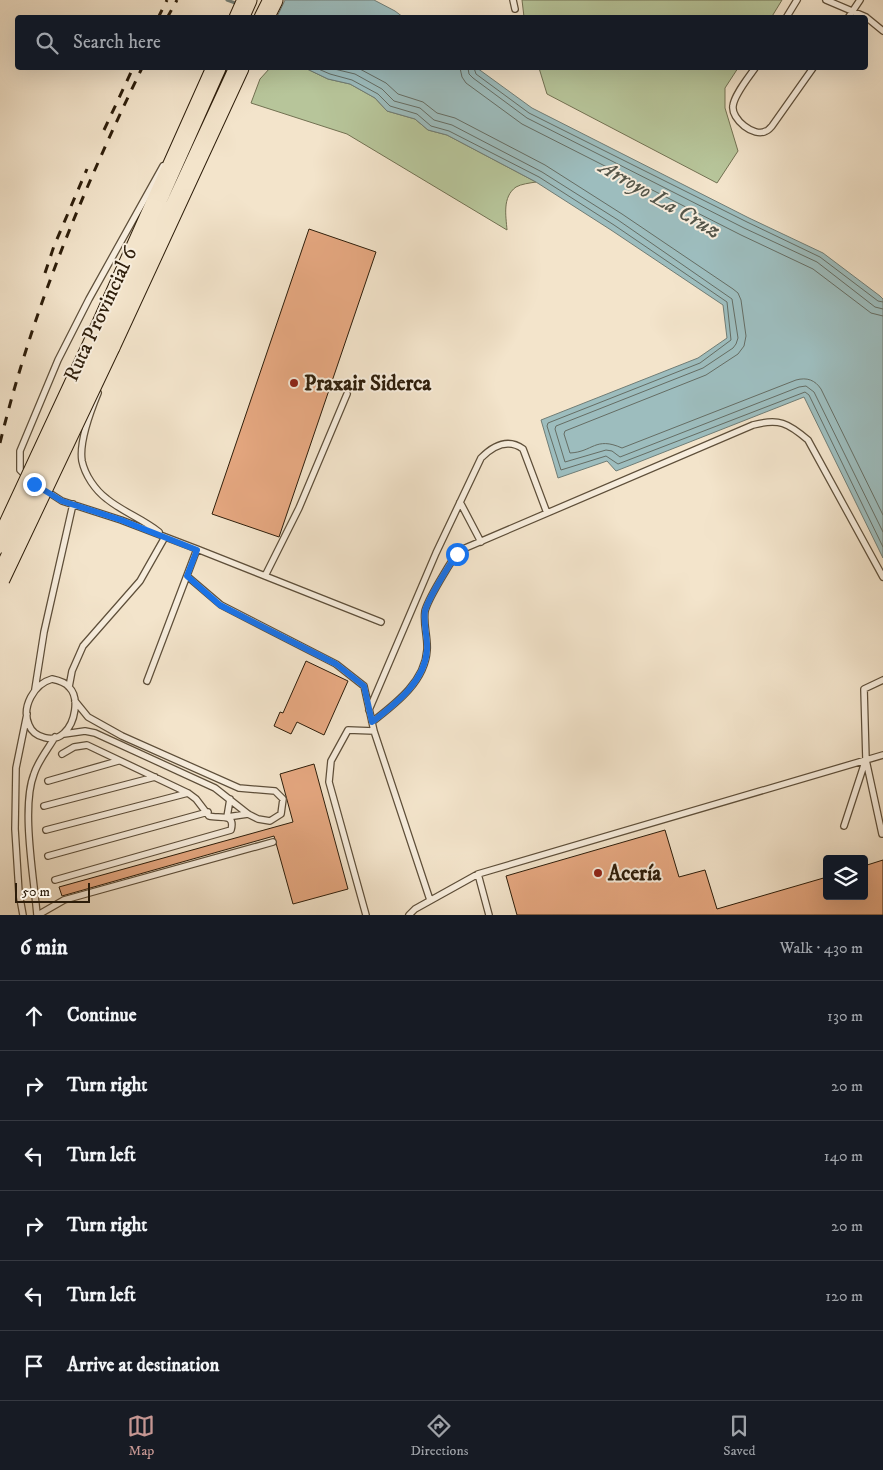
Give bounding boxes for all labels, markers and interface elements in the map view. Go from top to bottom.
search box [15,15,868,70]
icon: search [33,29,61,57]
text: Search here [73,31,161,54]
water label: Arroyo La Cruz [592,152,726,245]
street label: Ruta Provincial 6 [58,242,144,386]
place label: Praxair Siderca [304,371,432,397]
marker: Praxair Siderca [288,377,300,389]
route end [23,473,46,496]
route start [446,543,469,566]
map controls [823,855,868,900]
button: layers [823,855,868,900]
place label: Acería [607,861,662,887]
marker: Acería [592,867,604,879]
scale bar [15,880,90,903]
text: 50 m [22,883,50,901]
text: 6 min [20,935,68,961]
text: Walk · 430 m [780,938,863,958]
icon: ahead [20,1002,48,1030]
text: Continue [67,1004,137,1027]
text: 130 m [827,1006,863,1026]
icon: right [20,1072,48,1100]
text: Turn right [67,1074,147,1097]
text: 20 m [831,1076,863,1096]
icon: left [20,1142,48,1170]
text: Turn left [67,1144,136,1167]
text: 140 m [824,1146,863,1166]
icon: right [20,1212,48,1240]
text: Turn right [67,1214,147,1237]
text: 20 m [831,1216,863,1236]
icon: left [20,1282,48,1310]
text: Turn left [67,1284,136,1307]
text: 120 m [825,1286,863,1306]
icon: arrive [20,1352,48,1380]
text: Arrive at destination [67,1354,219,1377]
tab: Map [127,1412,155,1460]
tab: Directions [410,1412,468,1460]
tab: Saved [723,1412,756,1460]

